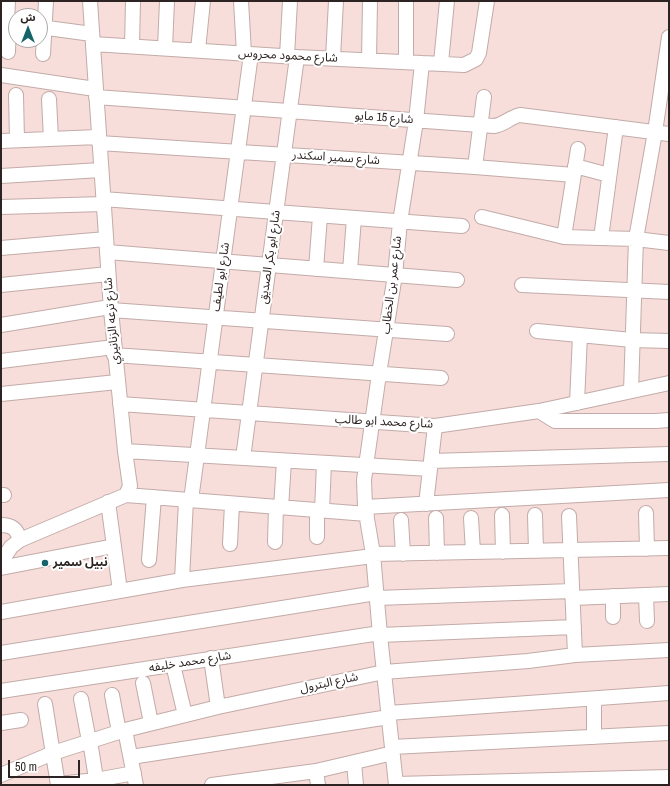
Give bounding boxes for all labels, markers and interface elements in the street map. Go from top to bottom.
north arrow [8,8,48,48]
text: ش [20,10,36,24]
street label: شارع محمود محروس [238,46,338,66]
street label: شارع 15 مايو [354,109,414,127]
street label: شارع سمير اسكندر [292,148,380,168]
street label: شارع ابو بكر الصديق [256,209,284,305]
street label: شارع عمر بن الخطاب [379,235,405,335]
street label: شارع ابو لطيف [209,241,233,313]
street label: شارع ترعه الزنانيري [101,277,123,365]
street label: شارع محمد ابو طالب [334,412,434,432]
place label: نبيل سمير [53,556,108,570]
marker: نبيل سمير [40,558,50,568]
street label: شارع محمد خليفه [148,648,232,676]
street label: شارع البترول [299,670,359,696]
scale bar [10,752,82,778]
text: 50 m [15,759,37,775]

